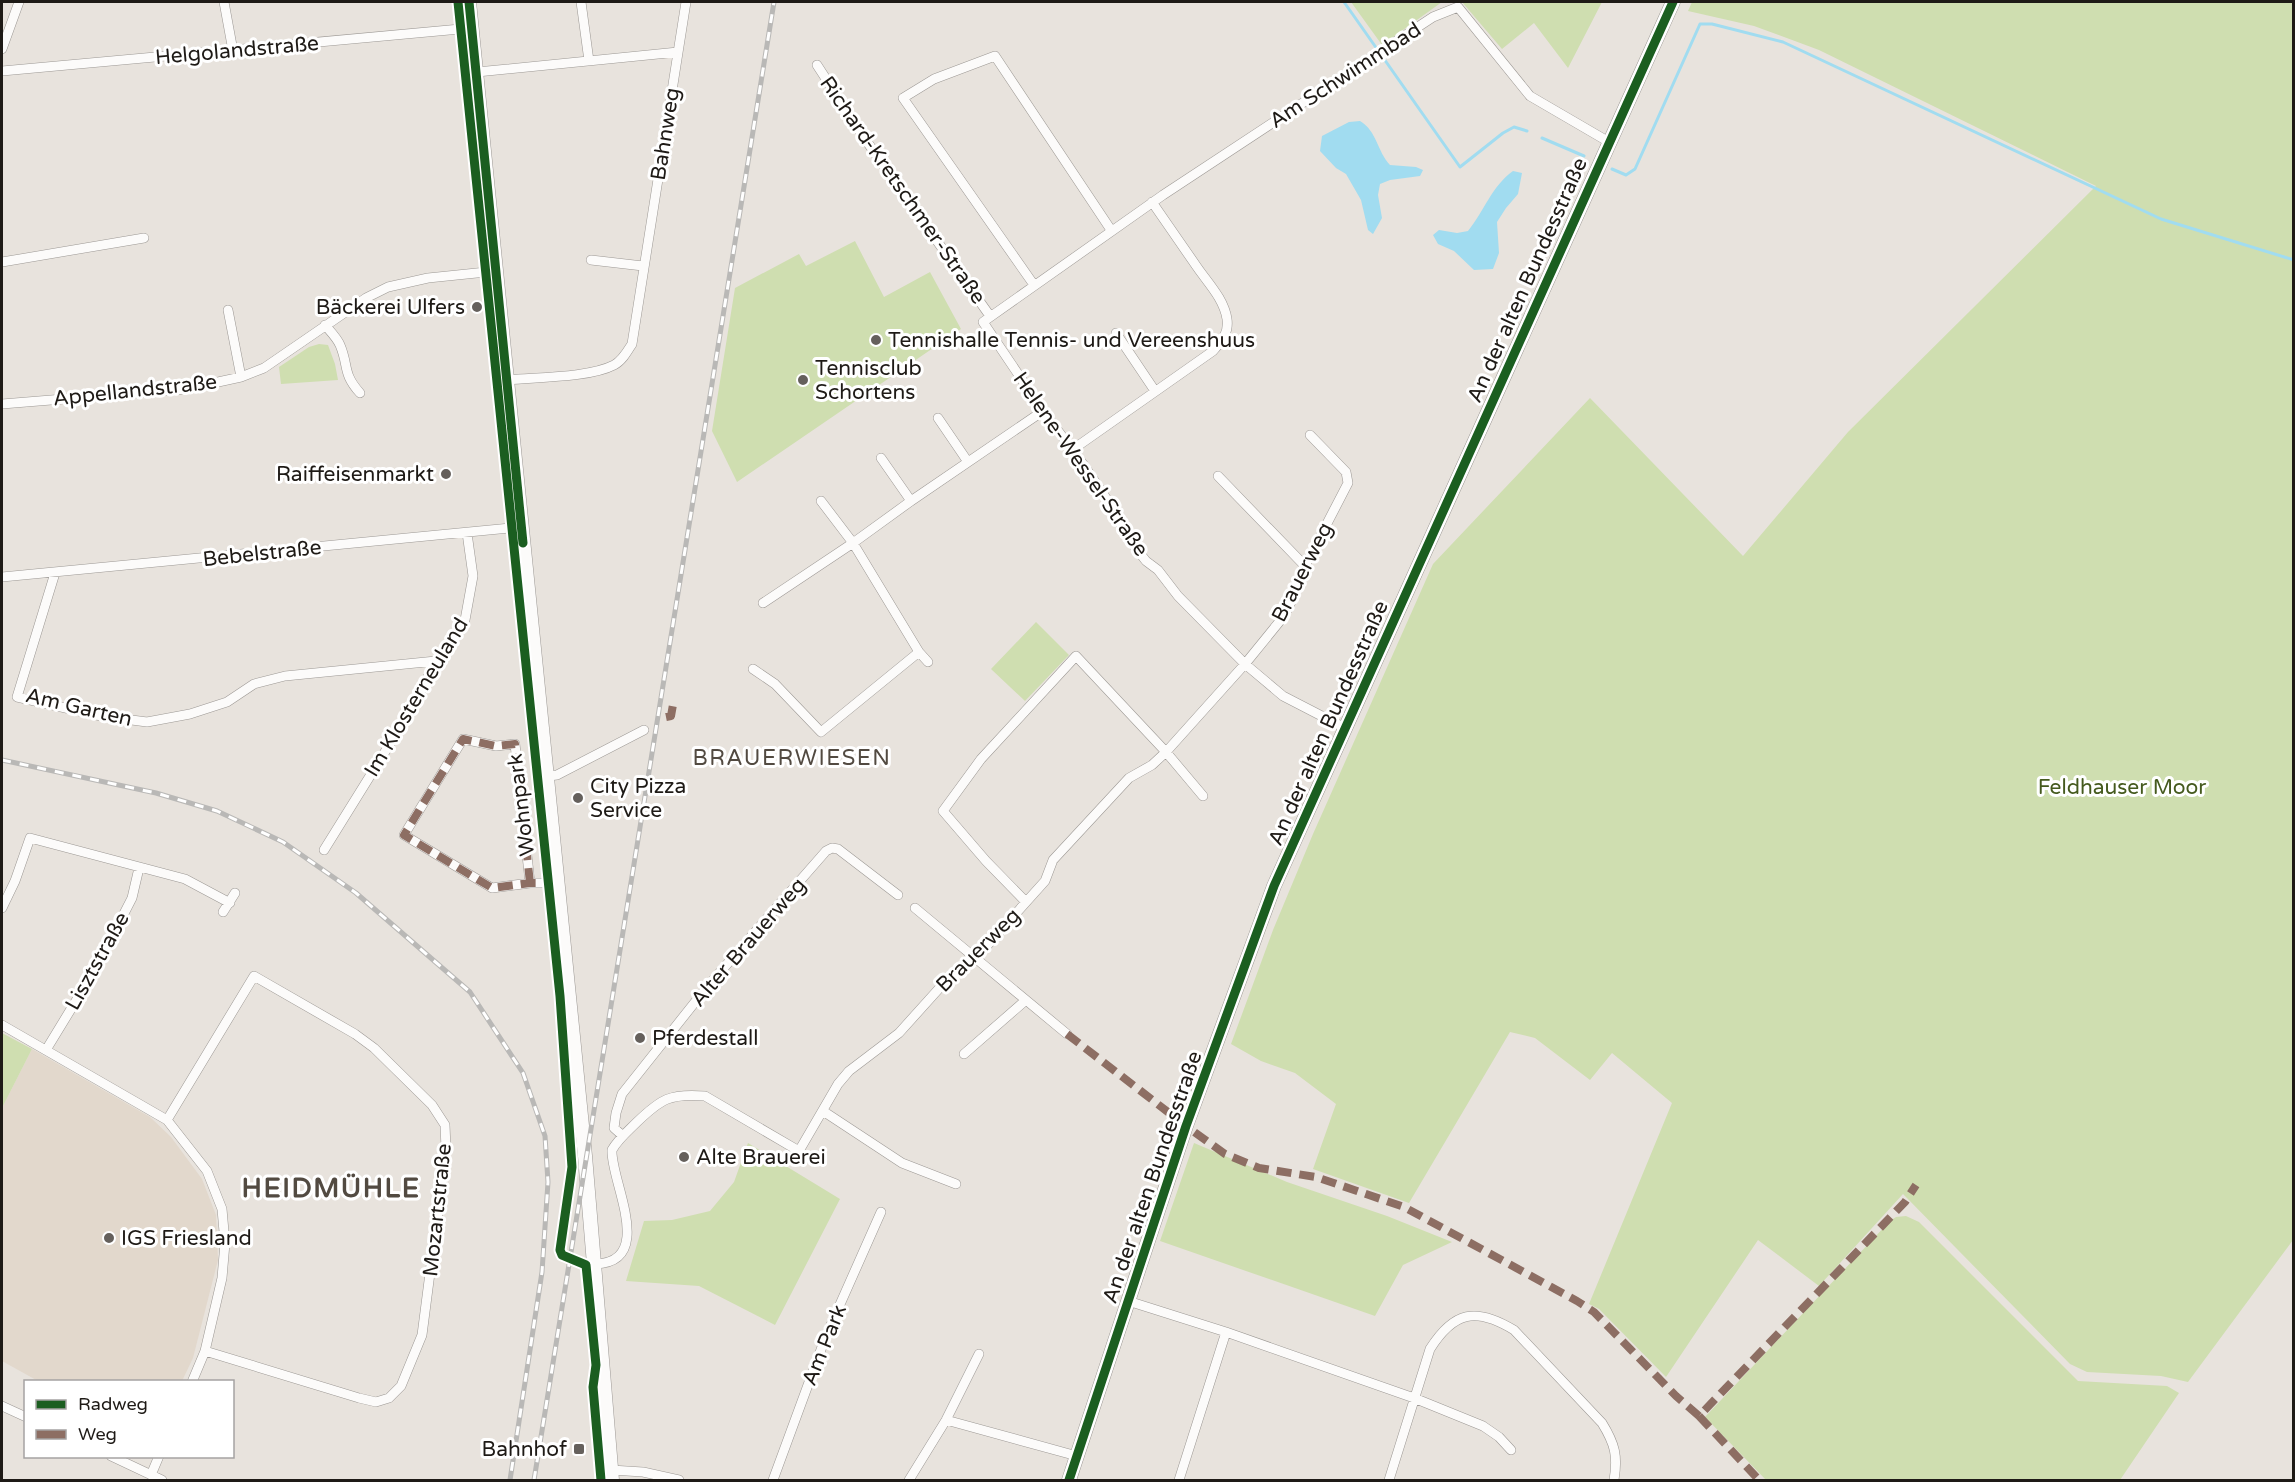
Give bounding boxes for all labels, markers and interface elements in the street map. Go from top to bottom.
street label: Am Schwimmbad [1265,17,1426,134]
street label: Helgolandstraße [154,31,320,70]
street label: Richard-Kretschmer-Straße [814,72,991,309]
street label: Bahnweg [646,86,685,182]
street label: An der alten Bundesstraße [1462,154,1593,406]
place label: Bäckerei Ulfers [316,295,465,320]
marker: Bäckerei Ulfers [470,300,484,314]
place label: Tennishalle Tennis- und Vereenshuus [888,328,1255,353]
marker: Tennishalle Tennis- und Vereenshuus [869,333,883,347]
place label: Tennisclub Schortens [815,356,922,405]
street label: Helene-Wessel-Straße [1007,367,1154,561]
street label: Appellandstraße [52,369,218,412]
marker: Tennisclub Schortens [796,373,810,387]
place label: Raiffeisenmarkt [276,462,434,487]
marker: Raiffeisenmarkt [439,467,453,481]
street label: Brauerweg [1267,518,1338,626]
street label: Bebelstraße [201,535,323,572]
street label: An der alten Bundesstraße [1263,597,1394,849]
street label: Im Klosterneuland [359,613,474,781]
street label: Am Garten [23,683,135,732]
district label: BRAUERWIESEN [692,745,892,771]
street label: Wohnpark [503,752,540,858]
place label: City Pizza Service [590,774,686,823]
park label: Feldhauser Moor [2038,775,2206,800]
marker: City Pizza Service [571,791,585,805]
street label: Alter Brauerweg [686,873,811,1012]
street label: Brauerweg [931,903,1026,998]
street label: Lisztstraße [60,908,135,1015]
place label: Pferdestall [652,1026,759,1051]
marker: Pferdestall [633,1031,647,1045]
street label: An der alten Bundesstraße [1097,1048,1207,1307]
street label: Mozartstraße [418,1142,457,1278]
place label: Alte Brauerei [696,1145,826,1170]
marker: Alte Brauerei [677,1150,691,1164]
district label: HEIDMÜHLE [242,1172,420,1205]
place label: IGS Friesland [121,1226,252,1251]
marker: IGS Friesland [102,1231,116,1245]
street label: Am Park [797,1301,852,1389]
legend [24,1380,234,1458]
text: Radweg [78,1393,148,1415]
text: Weg [78,1423,117,1445]
place label: Bahnhof [482,1437,567,1462]
marker: Bahnhof [572,1442,586,1456]

